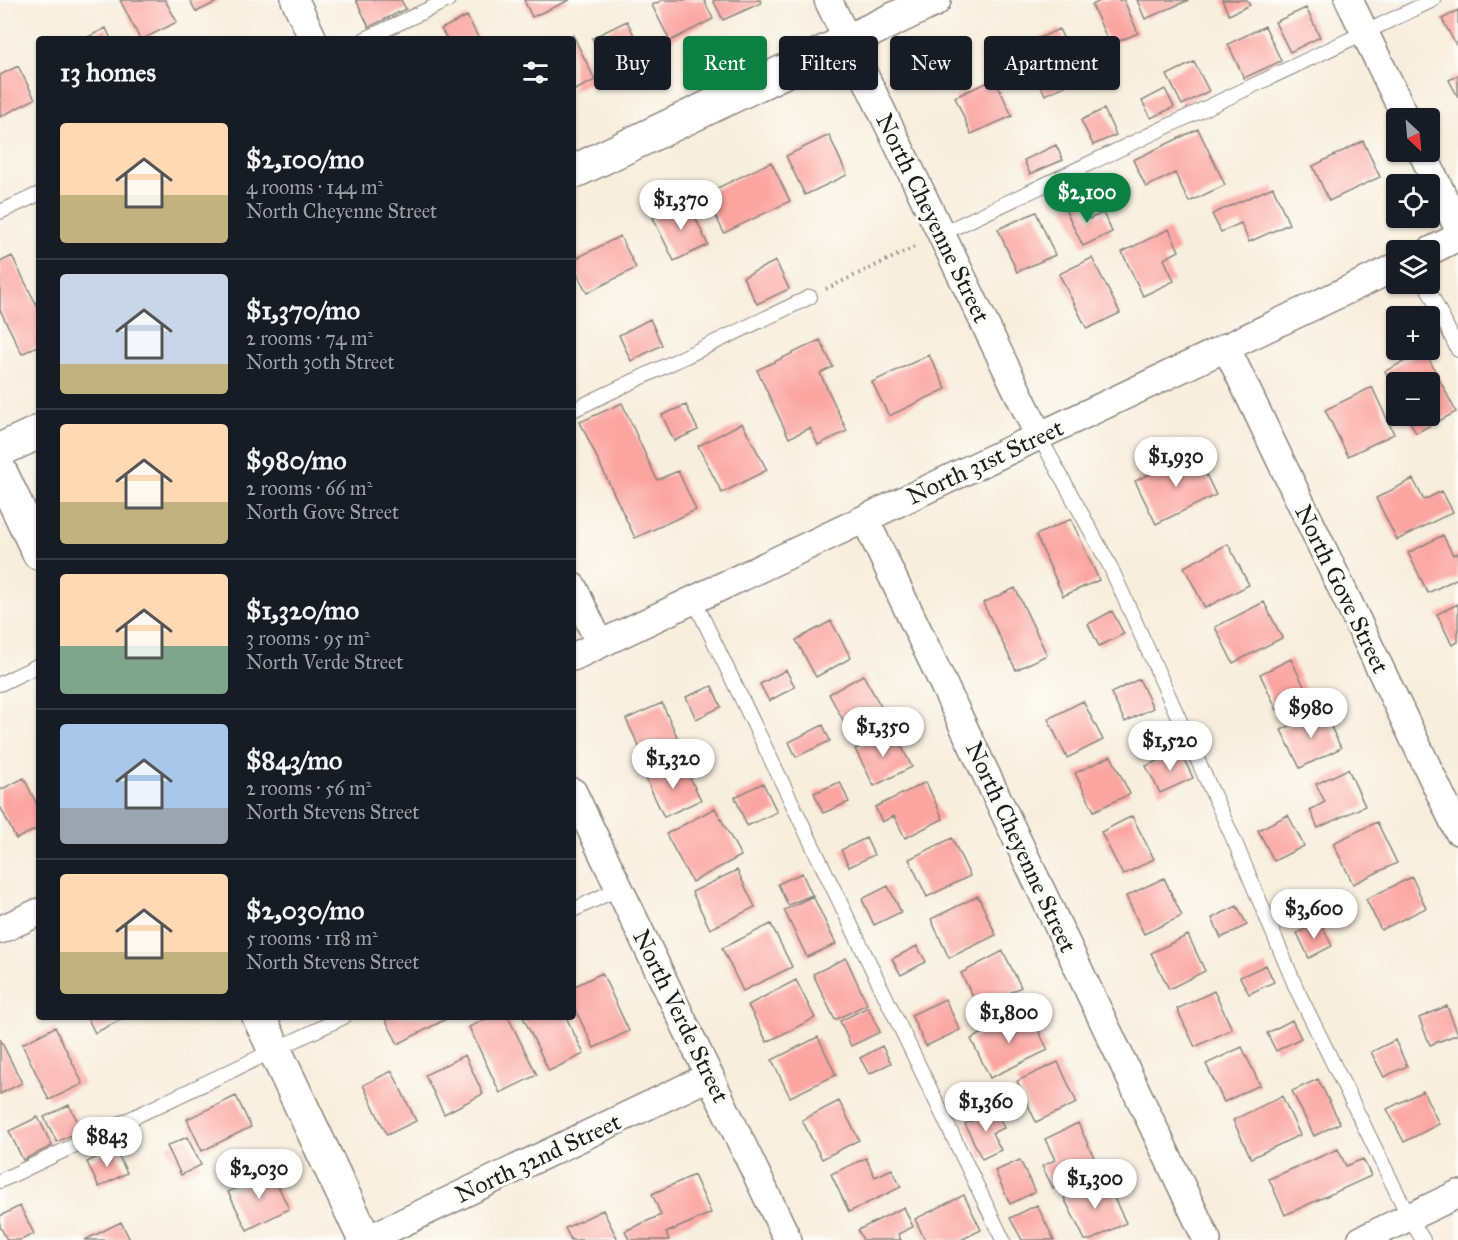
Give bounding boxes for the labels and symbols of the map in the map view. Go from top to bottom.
street label: North Cheyenne Street [869,108,997,328]
north arrow [1386,108,1440,162]
pin: $2,100 [1038,173,1136,224]
pin: $1,370 [632,180,730,231]
street label: North 31st Street [902,412,1068,511]
pin: $1,930 [1127,437,1225,488]
street label: North Gove Street [1288,500,1396,679]
pin: $980 [1275,688,1347,739]
pin: $1,350 [834,707,932,758]
pin: $1,520 [1121,721,1219,772]
street label: North Cheyenne Street [959,737,1083,958]
pin: $1,320 [624,739,722,790]
pin: $3,600 [1265,889,1363,940]
street label: North Verde Street [626,925,736,1108]
pin: $1,800 [960,993,1058,1044]
pin: $1,360 [937,1082,1035,1133]
street label: North 32nd Street [450,1106,626,1210]
pin: $843 [71,1117,143,1168]
pin: $2,030 [210,1149,308,1200]
pin: $1,300 [1046,1159,1144,1210]

